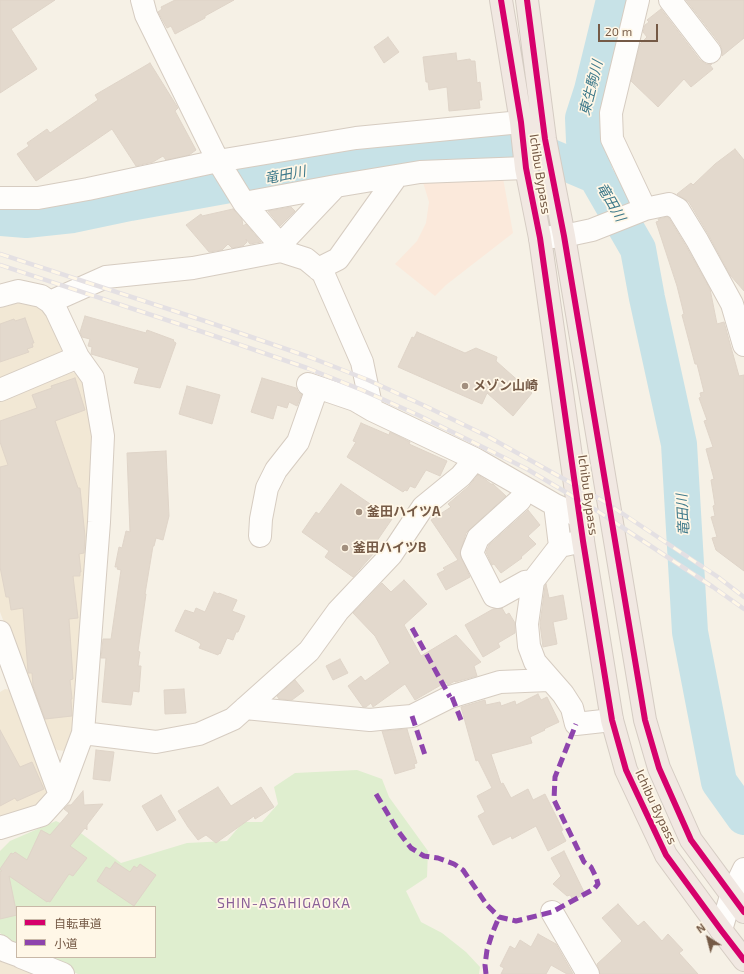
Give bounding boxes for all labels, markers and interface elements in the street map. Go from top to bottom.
scale bar [600,16,660,42]
text: 20 m [605,24,632,38]
water label: 東生駒川 [576,59,606,117]
street label: Ichibu Bypass [526,133,554,215]
water label: 竜田川 [263,163,307,187]
water label: 竜田川 [593,180,629,224]
place label: メゾン山崎 [473,378,538,394]
marker: メゾン山崎 [460,381,470,391]
street label: Ichibu Bypass [575,454,601,536]
water label: 竜田川 [674,494,692,536]
place label: 釜田ハイツA [367,504,440,520]
marker: 釜田ハイツA [354,507,364,517]
place label: 釜田ハイツB [353,540,426,556]
marker: 釜田ハイツB [340,543,350,553]
street label: Ichibu Bypass [632,767,680,847]
district label: SHIN-ASAHIGAOKA [217,895,351,911]
legend [16,906,156,958]
text: 自転車道 [54,916,102,930]
north arrow [688,918,728,958]
text: N [694,920,708,935]
text: 小道 [54,936,78,950]

